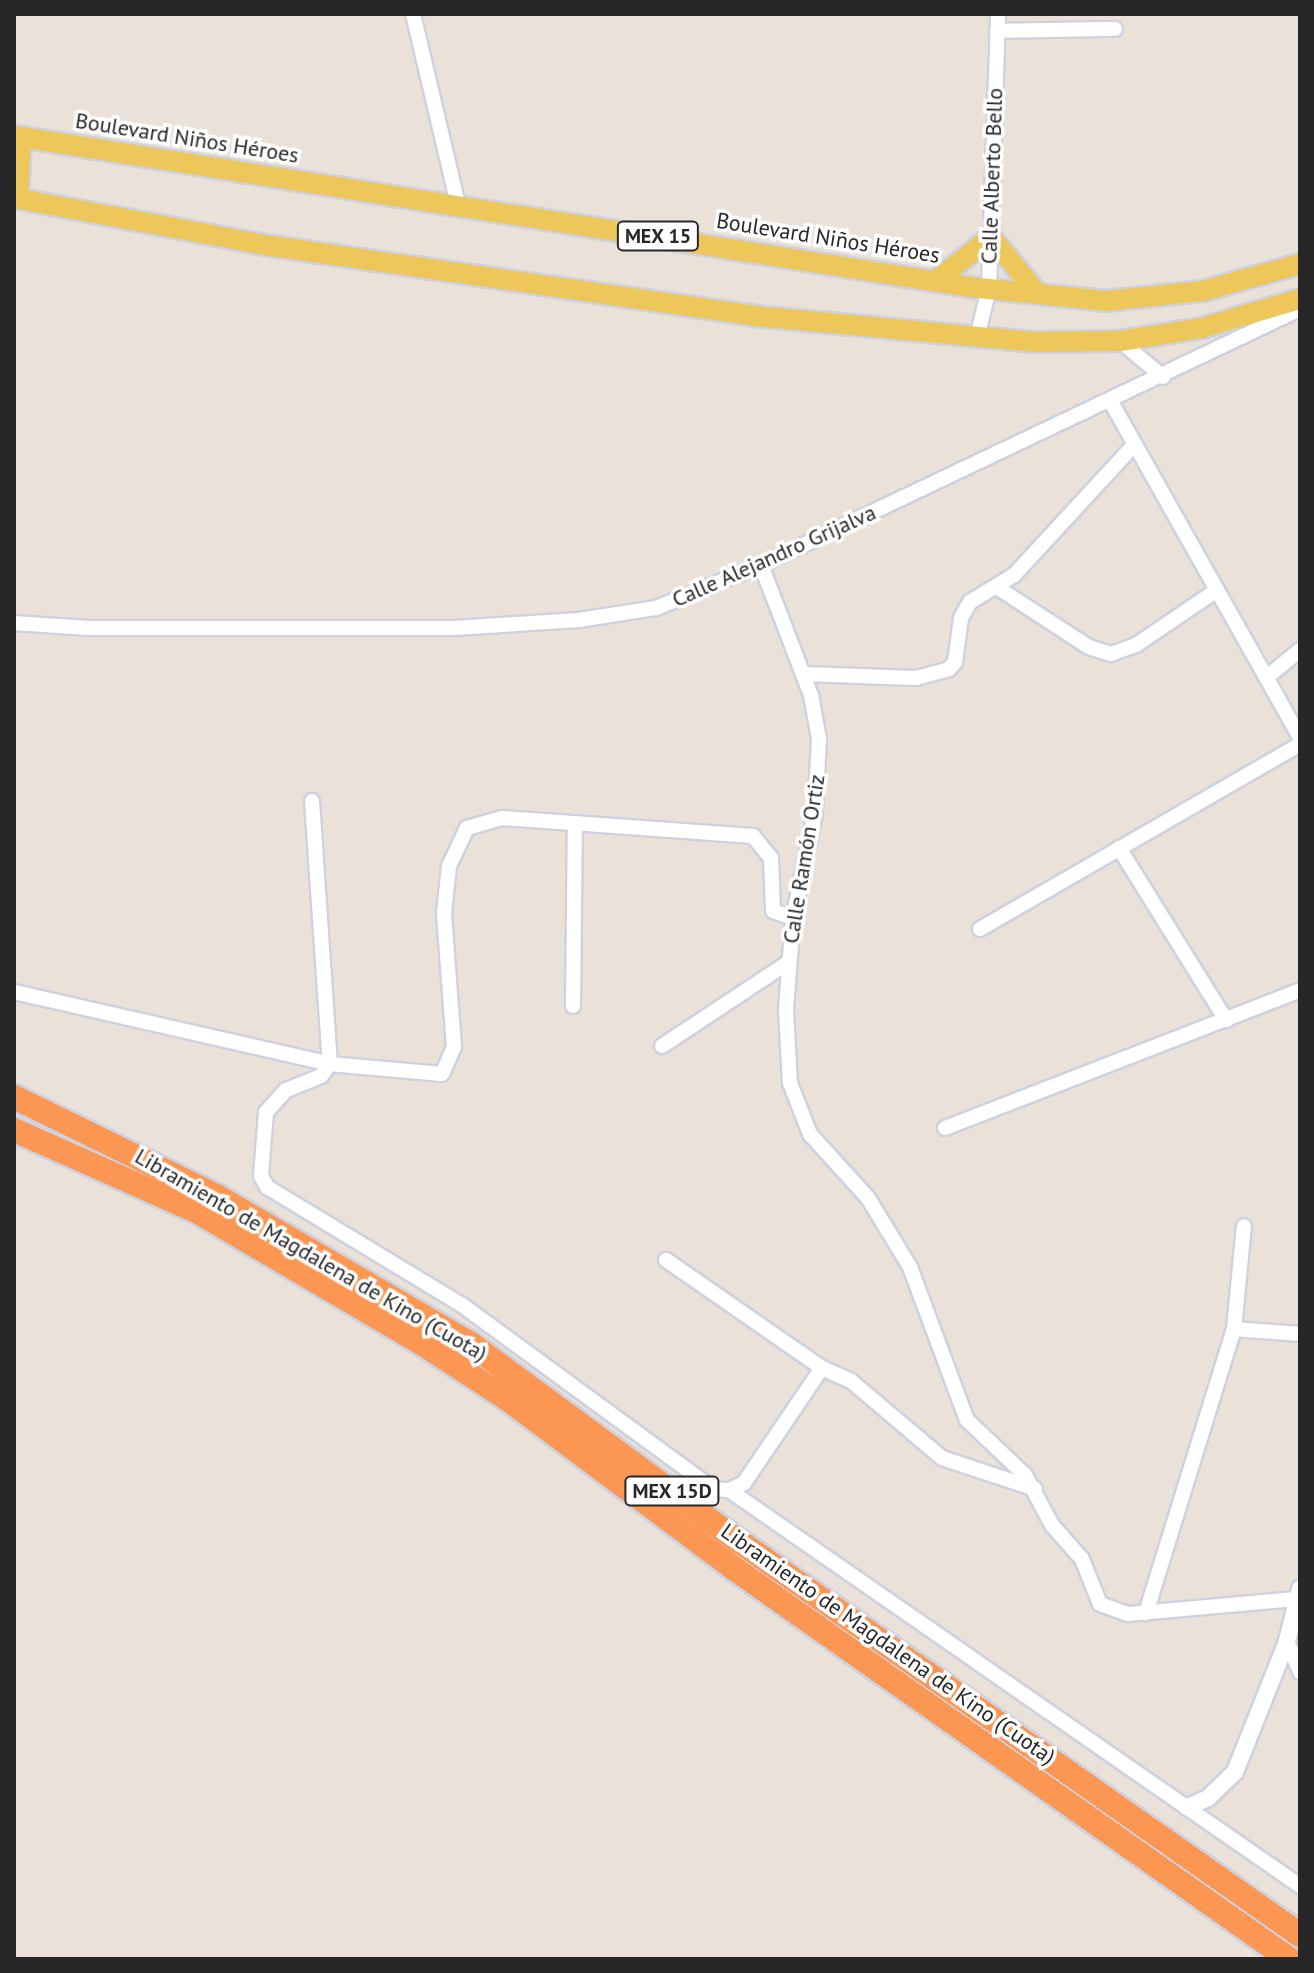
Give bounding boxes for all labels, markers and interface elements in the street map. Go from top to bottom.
street label: Calle Alberto Bello [976,87,1008,265]
street label: Boulevard Niños Héroes [73,107,301,169]
street label: Boulevard Niños Héroes [714,207,942,269]
road number: MEX 15 [616,220,700,252]
street label: Calle Alejandro Grijalva [668,499,880,613]
street label: Calle Ramón Ortiz [778,773,830,945]
street label: Libramiento de Magdalena de Kino (Cuota) [130,1143,492,1367]
road number: MEX 15D [624,1475,720,1507]
street label: Libramiento de Magdalena de Kino (Cuota) [716,1518,1060,1770]

